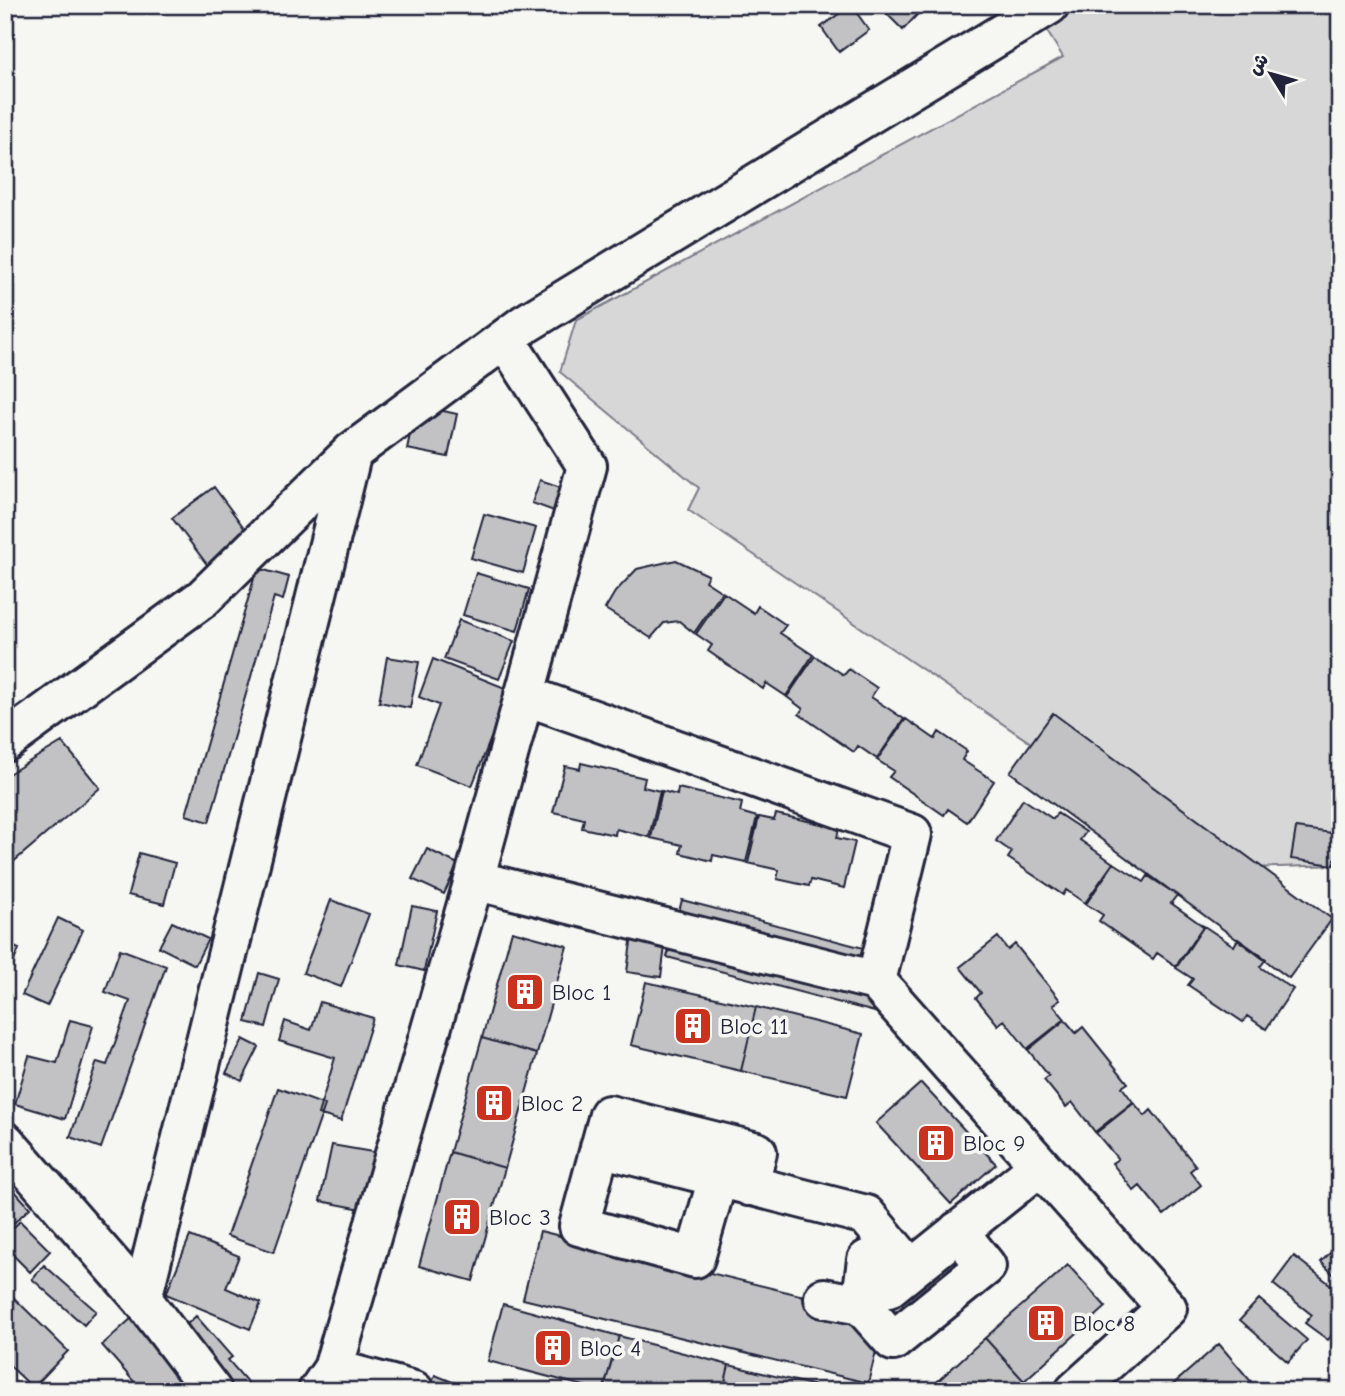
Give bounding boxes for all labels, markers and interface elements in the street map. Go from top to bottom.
north arrow [1236,38,1306,108]
text: ش [1243,49,1273,79]
building icon: Bloc 1 [504,971,546,1013]
place label: Bloc 1 [552,979,611,1006]
building icon: Bloc 11 [672,1005,714,1047]
place label: Bloc 11 [720,1013,788,1040]
building icon: Bloc 2 [473,1082,515,1124]
place label: Bloc 2 [521,1090,583,1117]
building icon: Bloc 9 [915,1122,957,1164]
place label: Bloc 9 [963,1130,1025,1157]
building icon: Bloc 3 [441,1196,483,1238]
place label: Bloc 3 [489,1204,551,1231]
building icon: Bloc 8 [1025,1302,1067,1344]
place label: Bloc 8 [1073,1310,1135,1337]
building icon: Bloc 4 [532,1327,574,1369]
place label: Bloc 4 [580,1335,641,1362]

